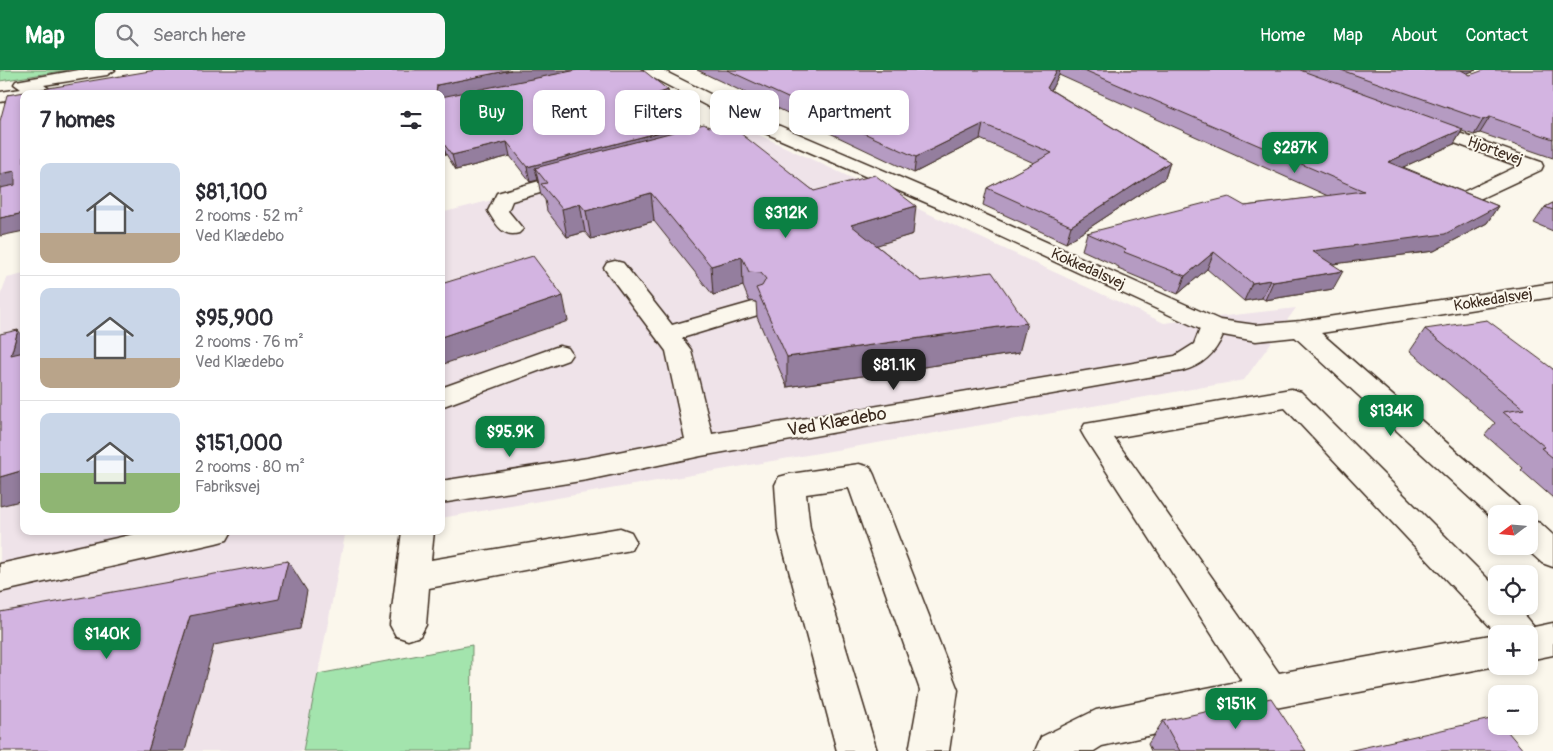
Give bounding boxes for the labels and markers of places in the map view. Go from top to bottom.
pin: $287K [1260,132,1330,174]
pin: $312K [751,196,821,239]
pin: $81.1K [853,348,935,391]
pin: $134K [1356,394,1426,437]
pin: $95.9K [469,416,551,458]
pin: $140K [72,618,142,660]
pin: $151K [1201,688,1271,730]

